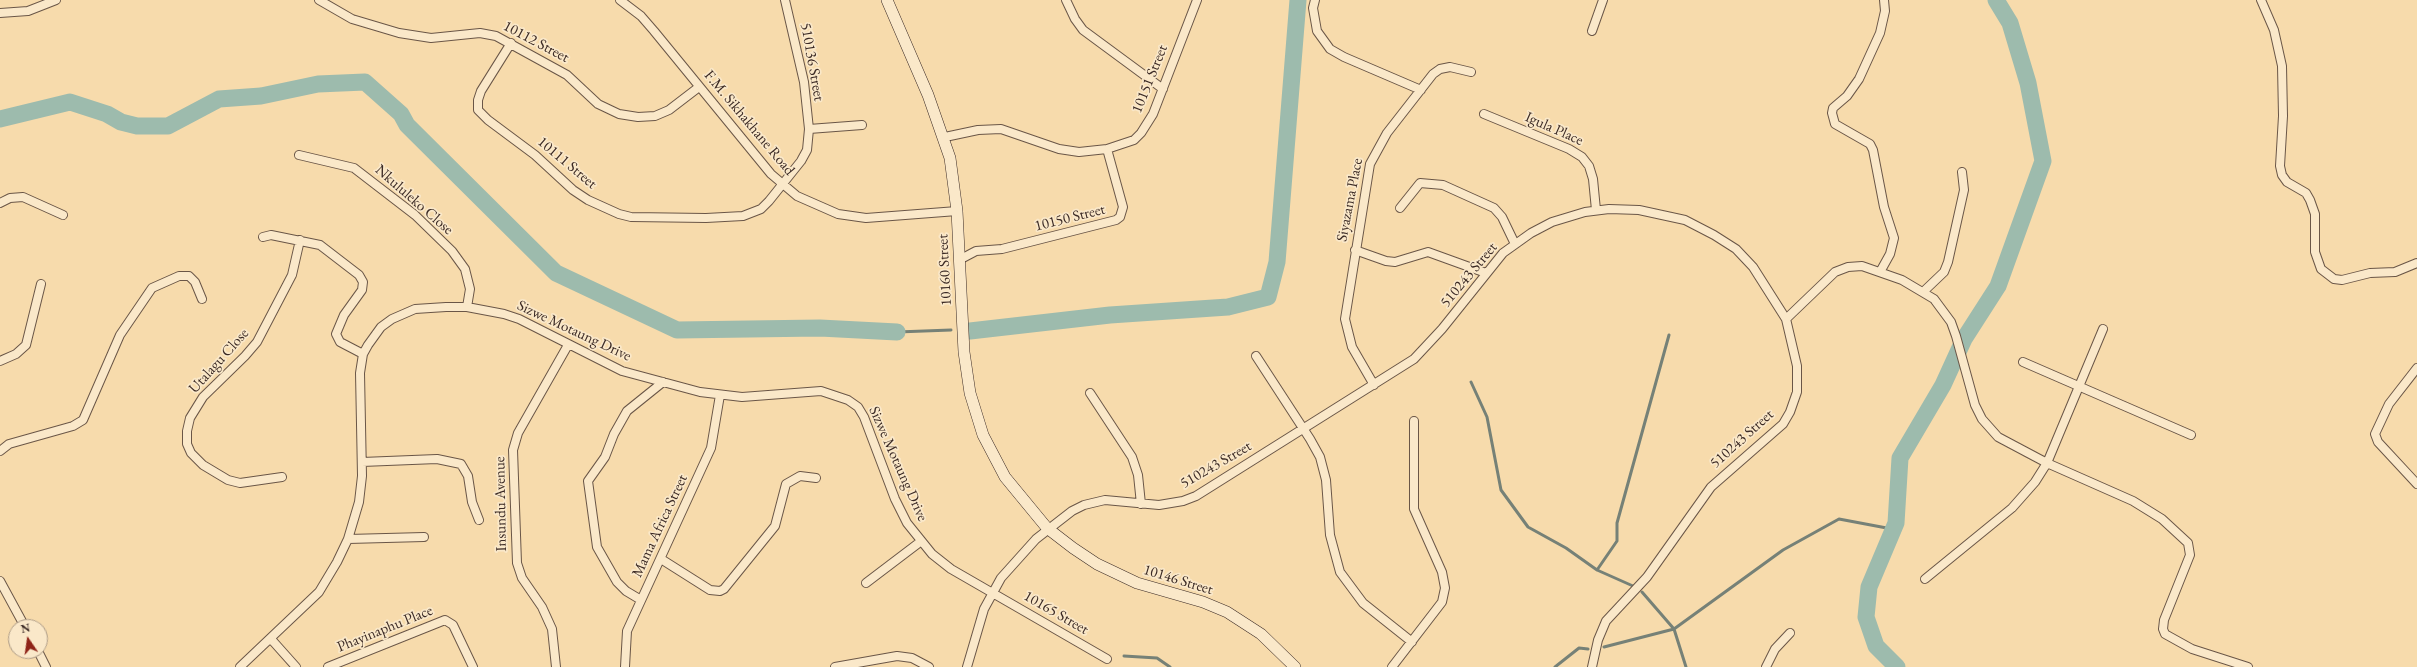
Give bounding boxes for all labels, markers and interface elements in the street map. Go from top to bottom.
street label: 10112 Street [500,17,572,67]
street label: 510136 Street [796,21,828,103]
street label: 10151 Street [1128,42,1172,116]
street label: F.M. Sikhakhane Road [700,67,798,179]
street label: Igula Place [1522,108,1586,150]
street label: 10111 Street [534,133,600,193]
street label: Siyazama Place [1333,157,1367,243]
street label: Nkululeko Close [371,161,457,239]
street label: 10150 Street [1033,201,1107,235]
street label: 10160 Street [934,234,956,306]
street label: 510243 Street [1437,239,1501,311]
street label: Sizwe Motaung Drive [514,297,634,365]
street label: Utalagu Close [185,325,253,397]
street label: Sizwe Motaung Drive [865,404,931,524]
street label: 510243 Street [1707,406,1777,472]
street label: 510243 Street [1177,437,1255,493]
street label: Insundu Avenue [491,456,511,552]
street label: Mama Africa Street [628,472,692,580]
street label: 10146 Street [1141,561,1215,599]
street label: 10165 Street [1020,587,1092,639]
street label: Phayinaphu Place [334,602,436,656]
north arrow [8,619,48,659]
text: N [20,620,31,636]

